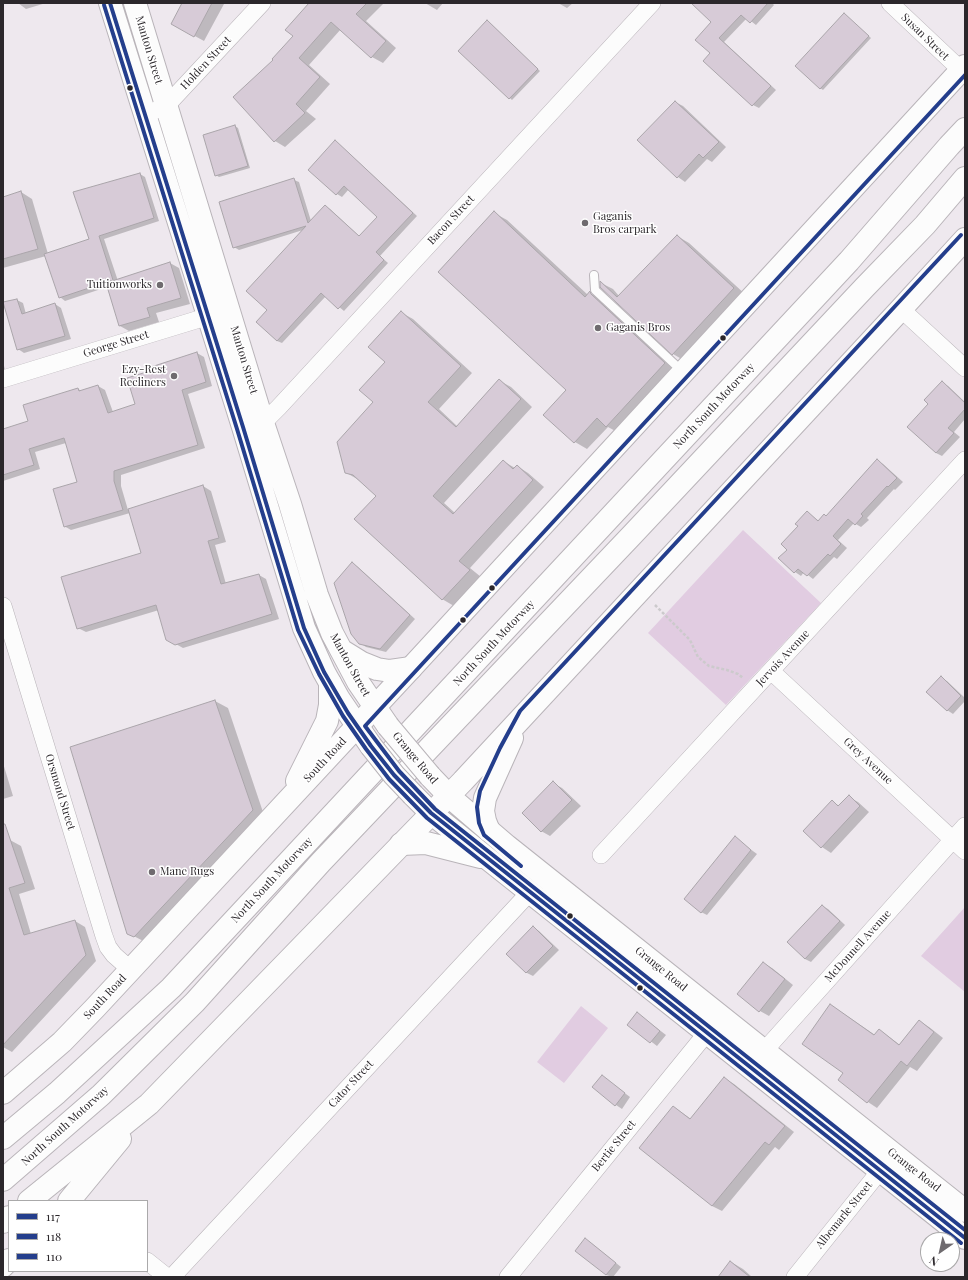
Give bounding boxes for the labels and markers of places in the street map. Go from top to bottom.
unlabelled marker [125,83,135,93]
place label: Gaganis Bros carpark [593,210,656,236]
marker: Gaganis Bros carpark [580,218,590,228]
place label: Tuitionworks [87,278,152,292]
marker: Tuitionworks [155,280,165,290]
place label: Gaganis Bros [606,321,670,335]
marker: Gaganis Bros [593,323,603,333]
unlabelled marker [718,333,728,343]
place label: Ezy-Rest Recliners [120,363,166,389]
marker: Ezy-Rest Recliners [169,371,179,381]
unlabelled marker [487,583,497,593]
unlabelled marker [458,615,468,625]
place label: Mane Rugs [160,865,214,879]
marker: Mane Rugs [147,867,157,877]
unlabelled marker [565,911,575,921]
unlabelled marker [635,983,645,993]

